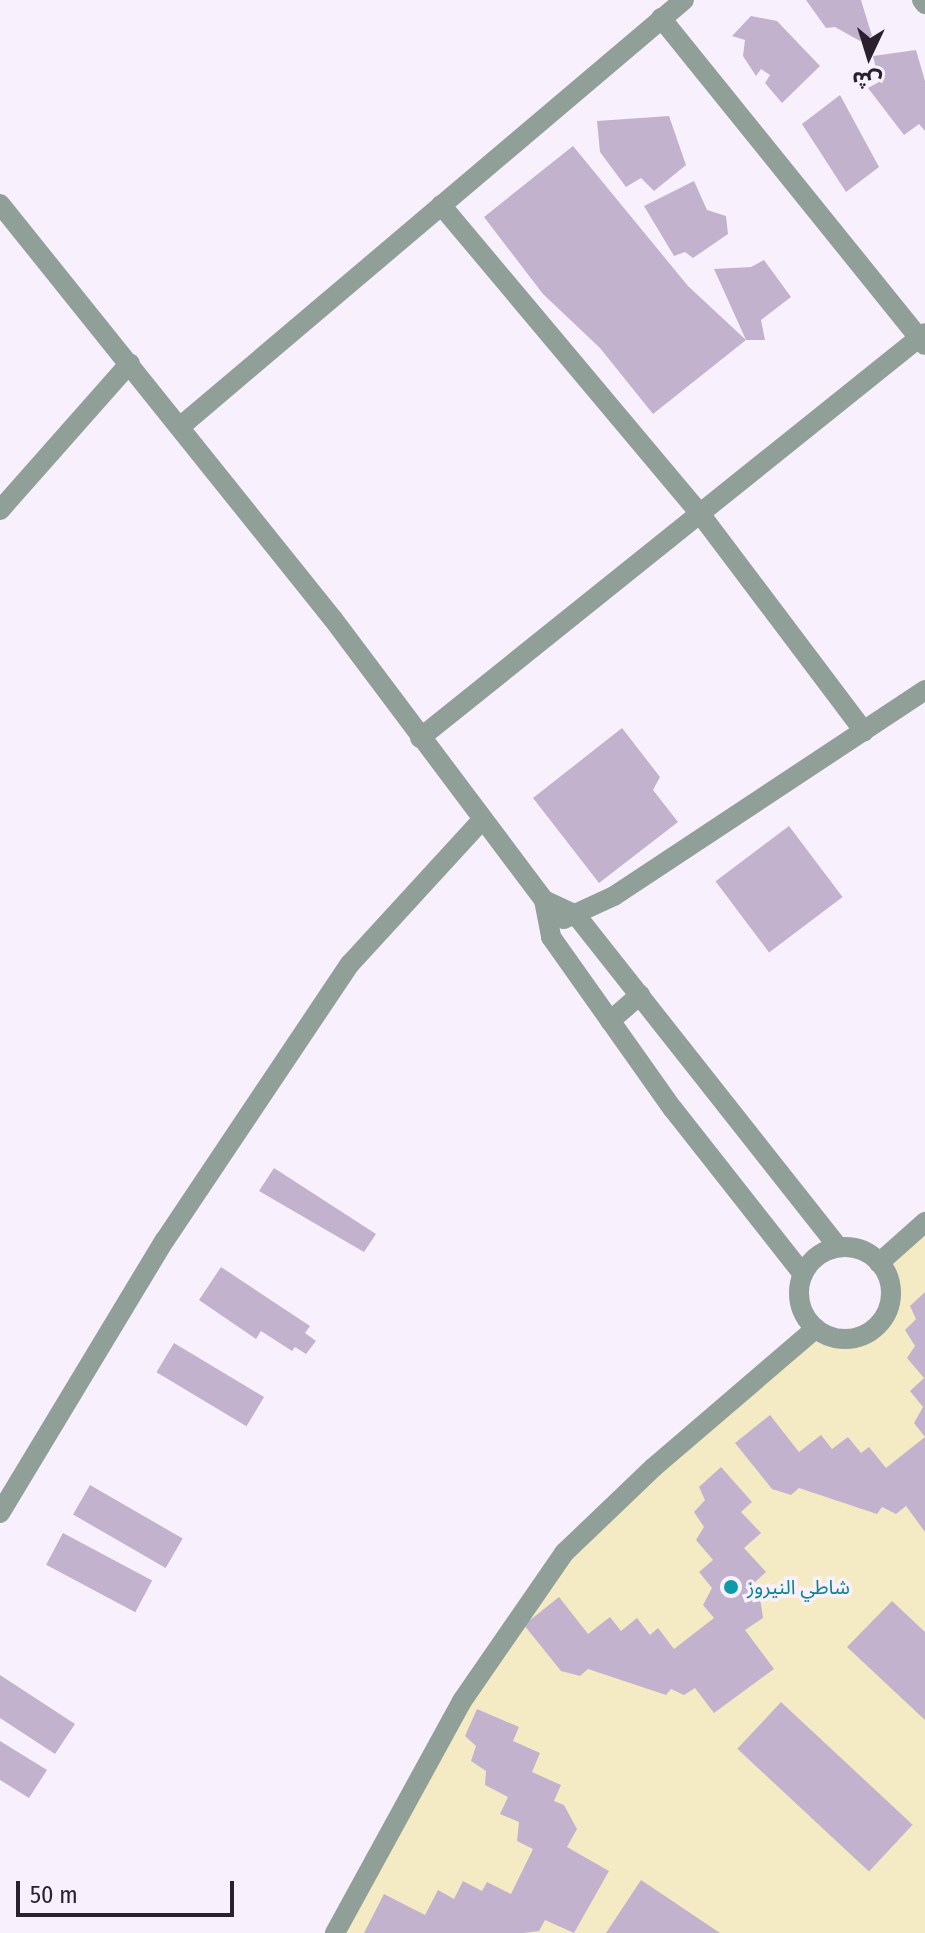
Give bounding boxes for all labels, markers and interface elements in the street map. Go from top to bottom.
north arrow [829,16,909,96]
text: ش [851,66,883,95]
place label: شاطي النيروز [747,1575,850,1599]
marker: شاطي النيروز [722,1578,740,1596]
scale bar [20,1865,238,1915]
text: 50 m [30,1881,78,1909]

